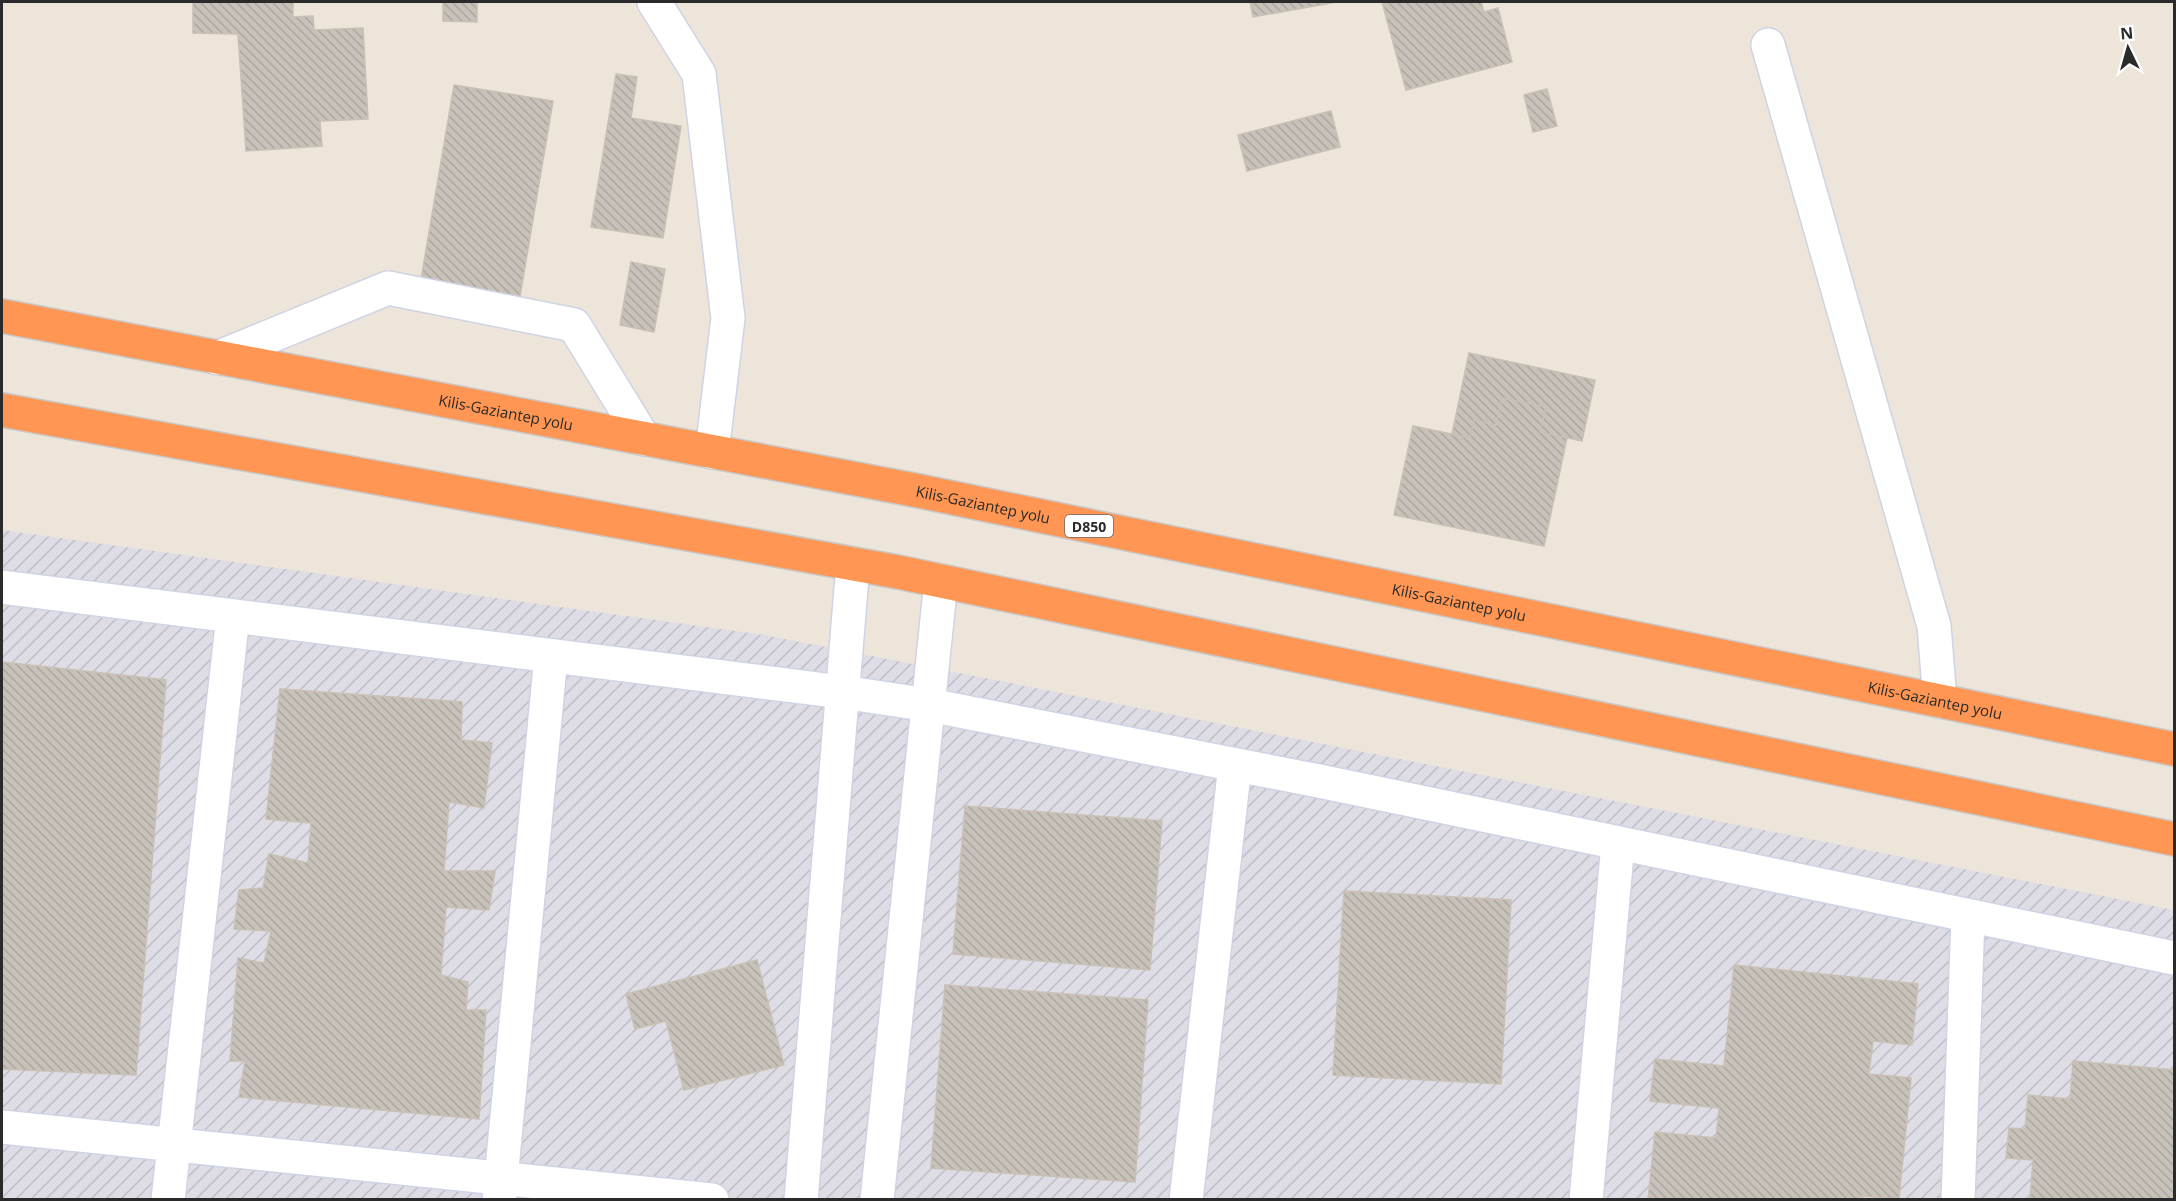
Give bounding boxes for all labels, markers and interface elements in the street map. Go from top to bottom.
north arrow [2098,18,2158,78]
text: N [2119,22,2134,45]
street label: Kilis-Gaziantep yolu [437,390,575,435]
street label: Kilis-Gaziantep yolu [914,481,1052,528]
road number: D850 [1065,515,1113,537]
street label: Kilis-Gaziantep yolu [1390,579,1528,626]
street label: Kilis-Gaziantep yolu [1866,676,2004,723]

